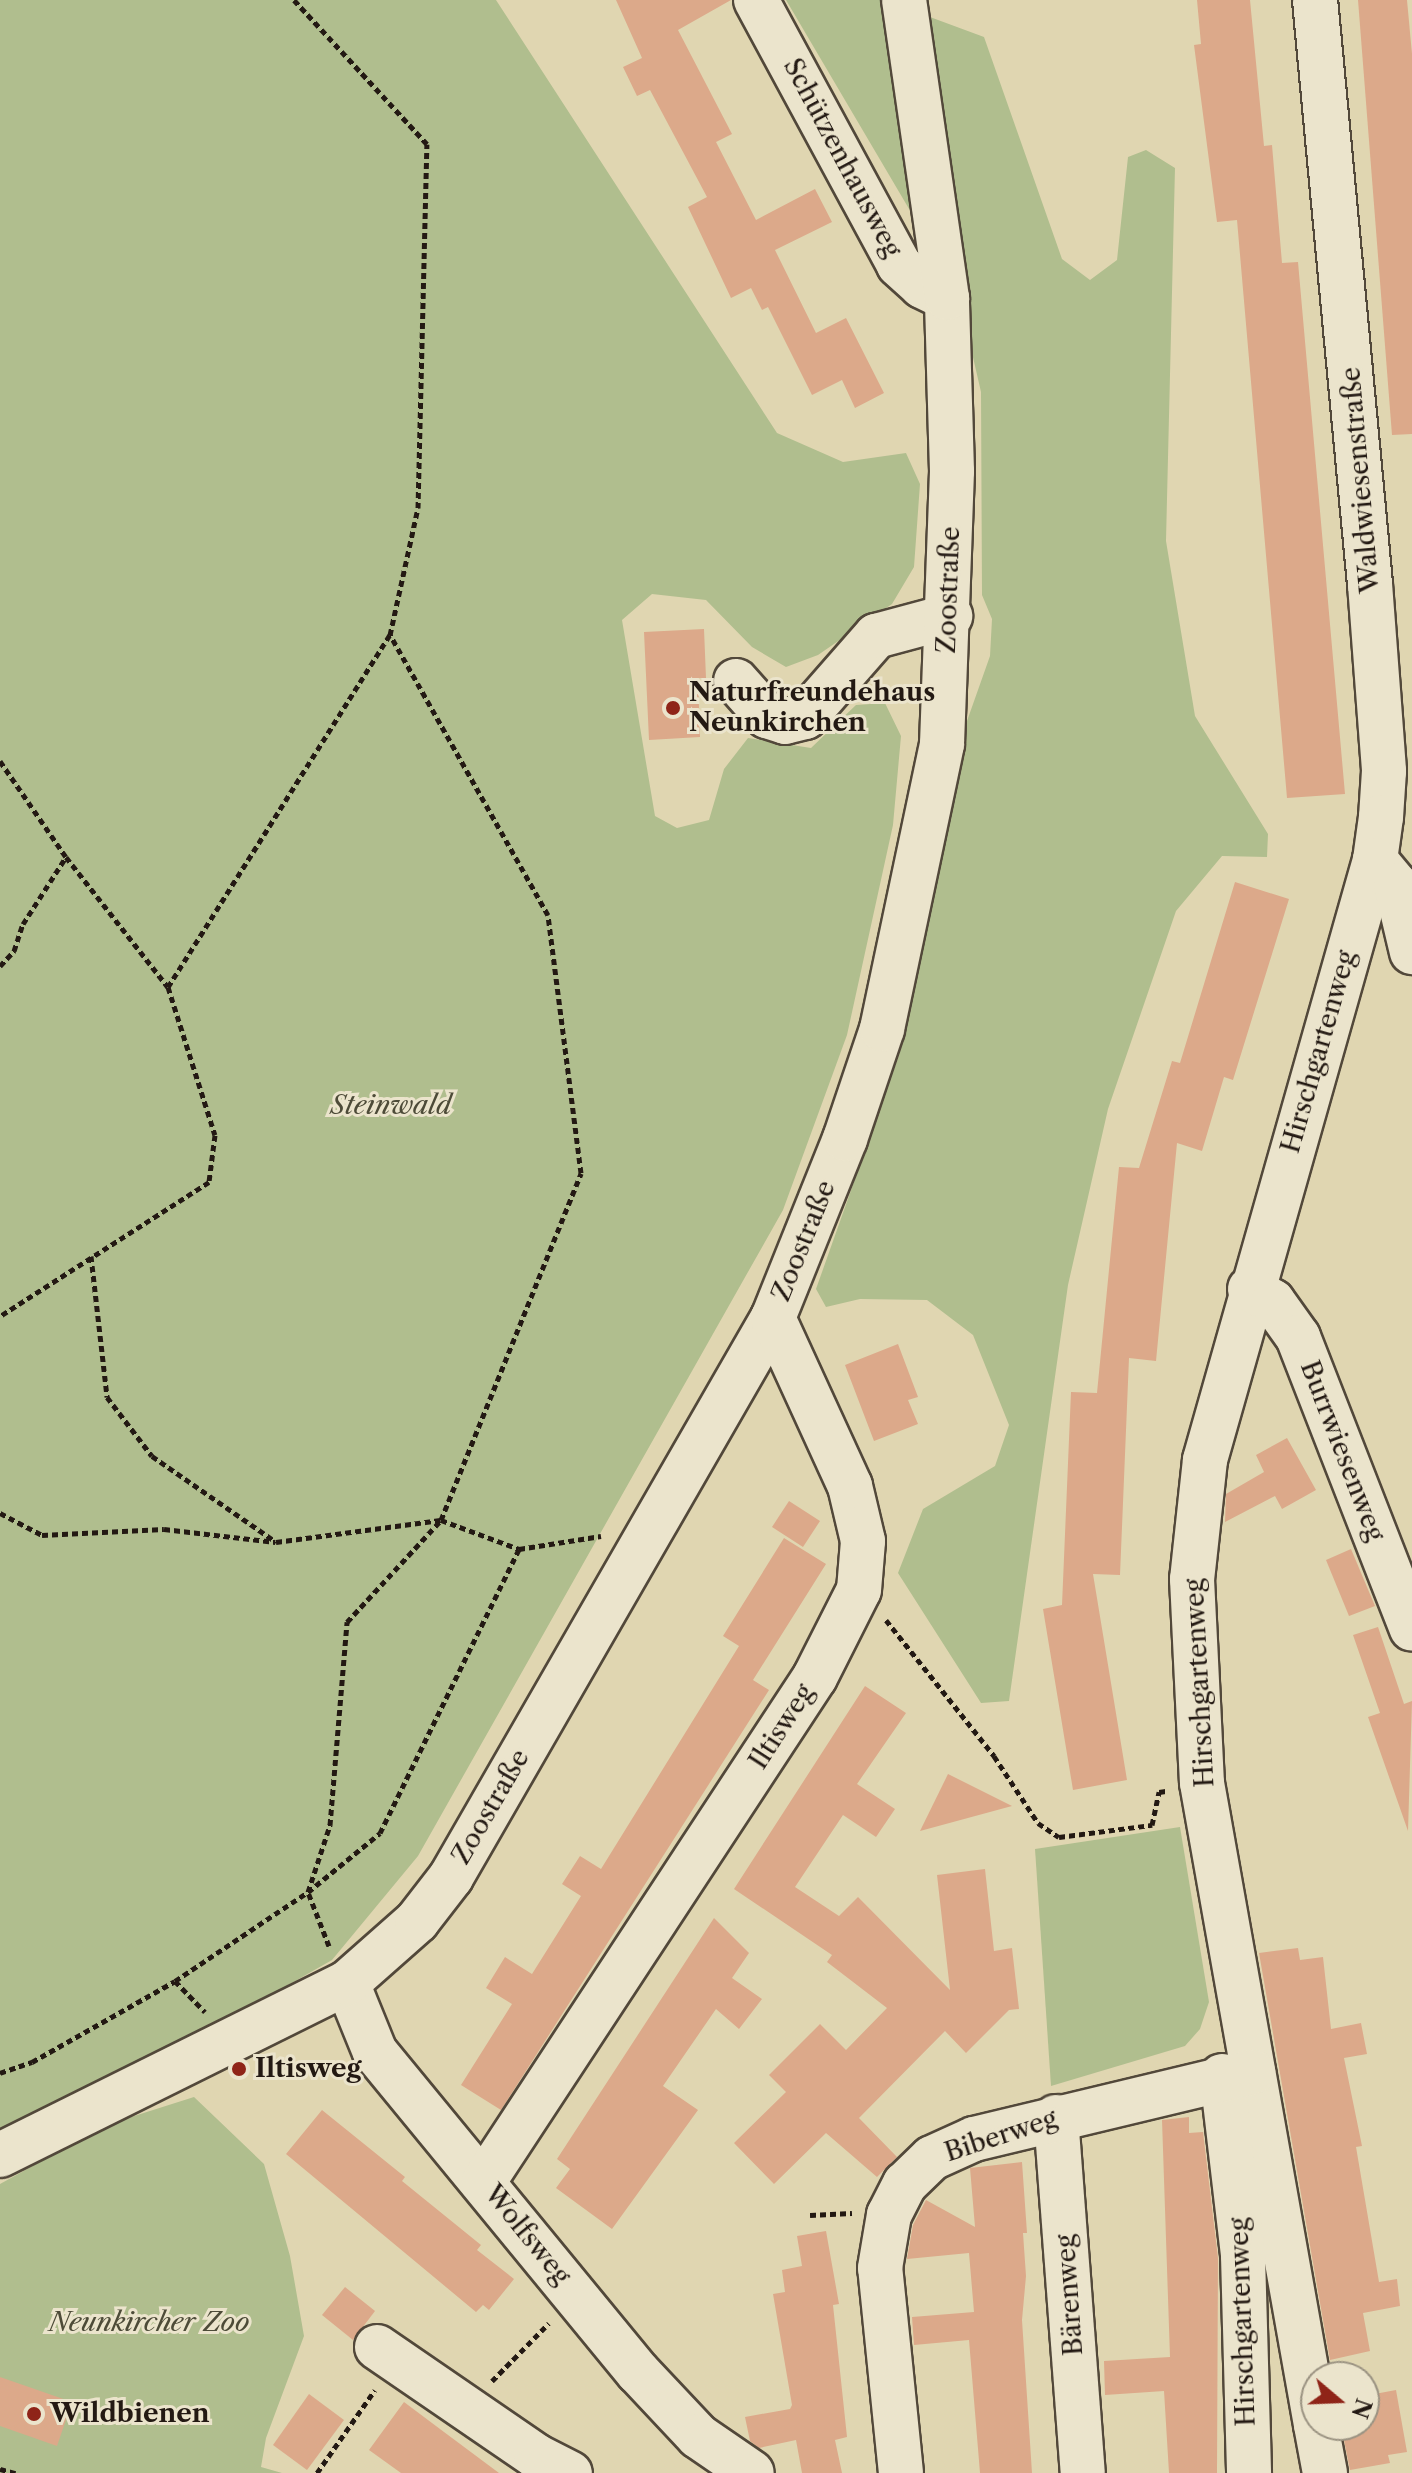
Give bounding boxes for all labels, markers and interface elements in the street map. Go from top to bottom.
street label: Schützenhausweg [776,53,908,263]
street label: Waldwiesenstraße [1336,366,1386,594]
street label: Zoostraße [931,526,967,654]
place label: Naturfreundehaus Neunkirchen [689,677,935,738]
marker: Naturfreundehaus Neunkirchen [664,699,682,717]
street label: Hirschgartenweg [1275,947,1363,1157]
park label: Steinwald [331,1090,451,1122]
street label: Zoostraße [766,1176,842,1306]
street label: Burrwiesenweg [1293,1356,1391,1546]
street label: Hirschgartenweg [1179,1578,1221,1788]
street label: Iltisweg [743,1679,821,1775]
street label: Zoostraße [446,1744,536,1870]
place label: Iltisweg [255,2053,361,2085]
marker: Iltisweg [230,2060,248,2078]
street label: Biberweg [941,2103,1061,2169]
street label: Wolfsweg [477,2179,577,2291]
street label: Hirschgartenweg [1224,2217,1262,2427]
street label: Bärenweg [1050,2233,1090,2357]
park label: Neunkircher Zoo [49,2307,249,2339]
north arrow [1300,2361,1380,2441]
text: N [1345,2395,1377,2422]
place label: Wildbienen [50,2398,210,2430]
marker: Wildbienen [25,2405,43,2423]

